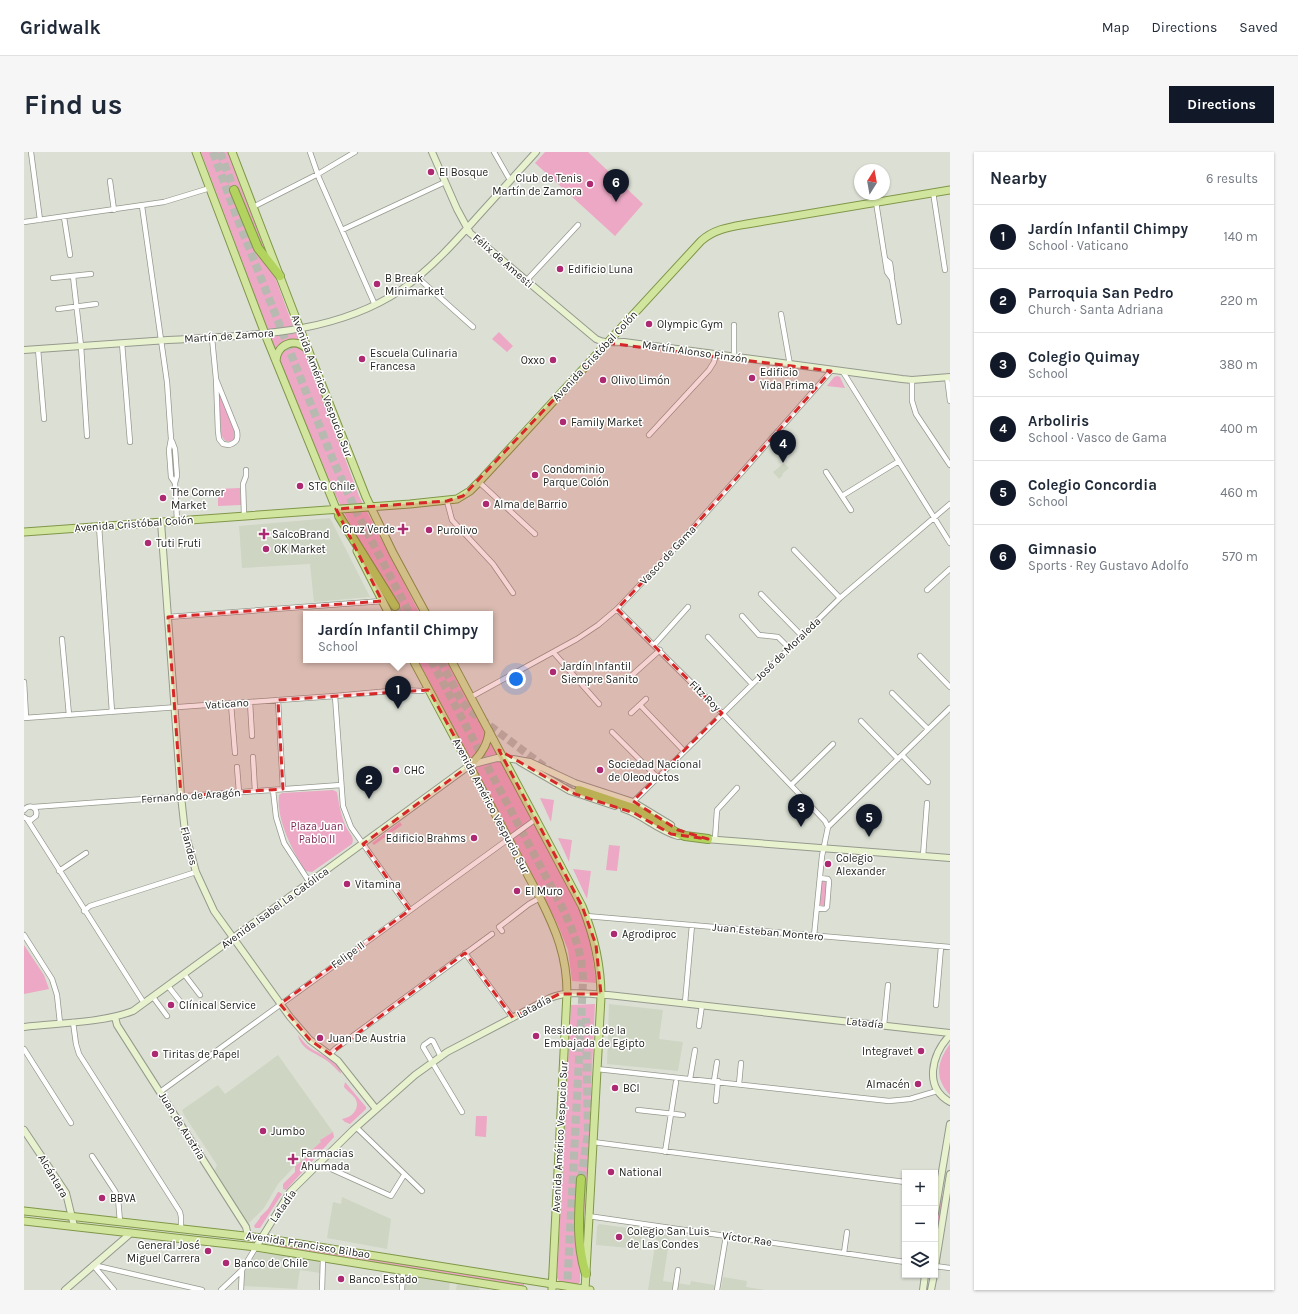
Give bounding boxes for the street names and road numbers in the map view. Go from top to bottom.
street label: Félix de Amesti [470,231,536,291]
street label: Avenida Cristóbal Colón [550,308,640,404]
street label: Avenida Américo Vespucio Sur [289,313,355,459]
street label: Martín de Zamora [184,326,274,346]
street label: Martín Alonso Pinzón [641,338,749,366]
street label: Avenida Cristóbal Colón [74,513,194,535]
street label: Vasco de Gama [637,523,699,587]
street label: José de Moraleda [753,614,823,684]
street label: Fitz Roy [687,678,723,714]
street label: Vaticano [205,696,249,712]
street label: Avenida Américo Vespucio Sur [450,736,532,876]
street label: Fernando de Aragón [141,786,241,806]
street label: Flandes [178,825,200,867]
street label: Avenida Isabel La Católica [219,865,331,951]
street label: Juan Esteban Montero [712,921,824,943]
street label: Felipe II [329,938,367,972]
street label: Latadía [515,993,553,1021]
street label: Latadía [846,1015,884,1031]
street label: Avenida Américo Vespucio Sur [550,1061,570,1213]
street label: Juan de Austria [156,1090,208,1162]
street label: Alcántara [35,1152,71,1200]
street label: Latadía [267,1187,299,1225]
street label: Avenida Francisco Bilbao [245,1229,371,1261]
street label: Víctor Rae [721,1229,773,1249]

